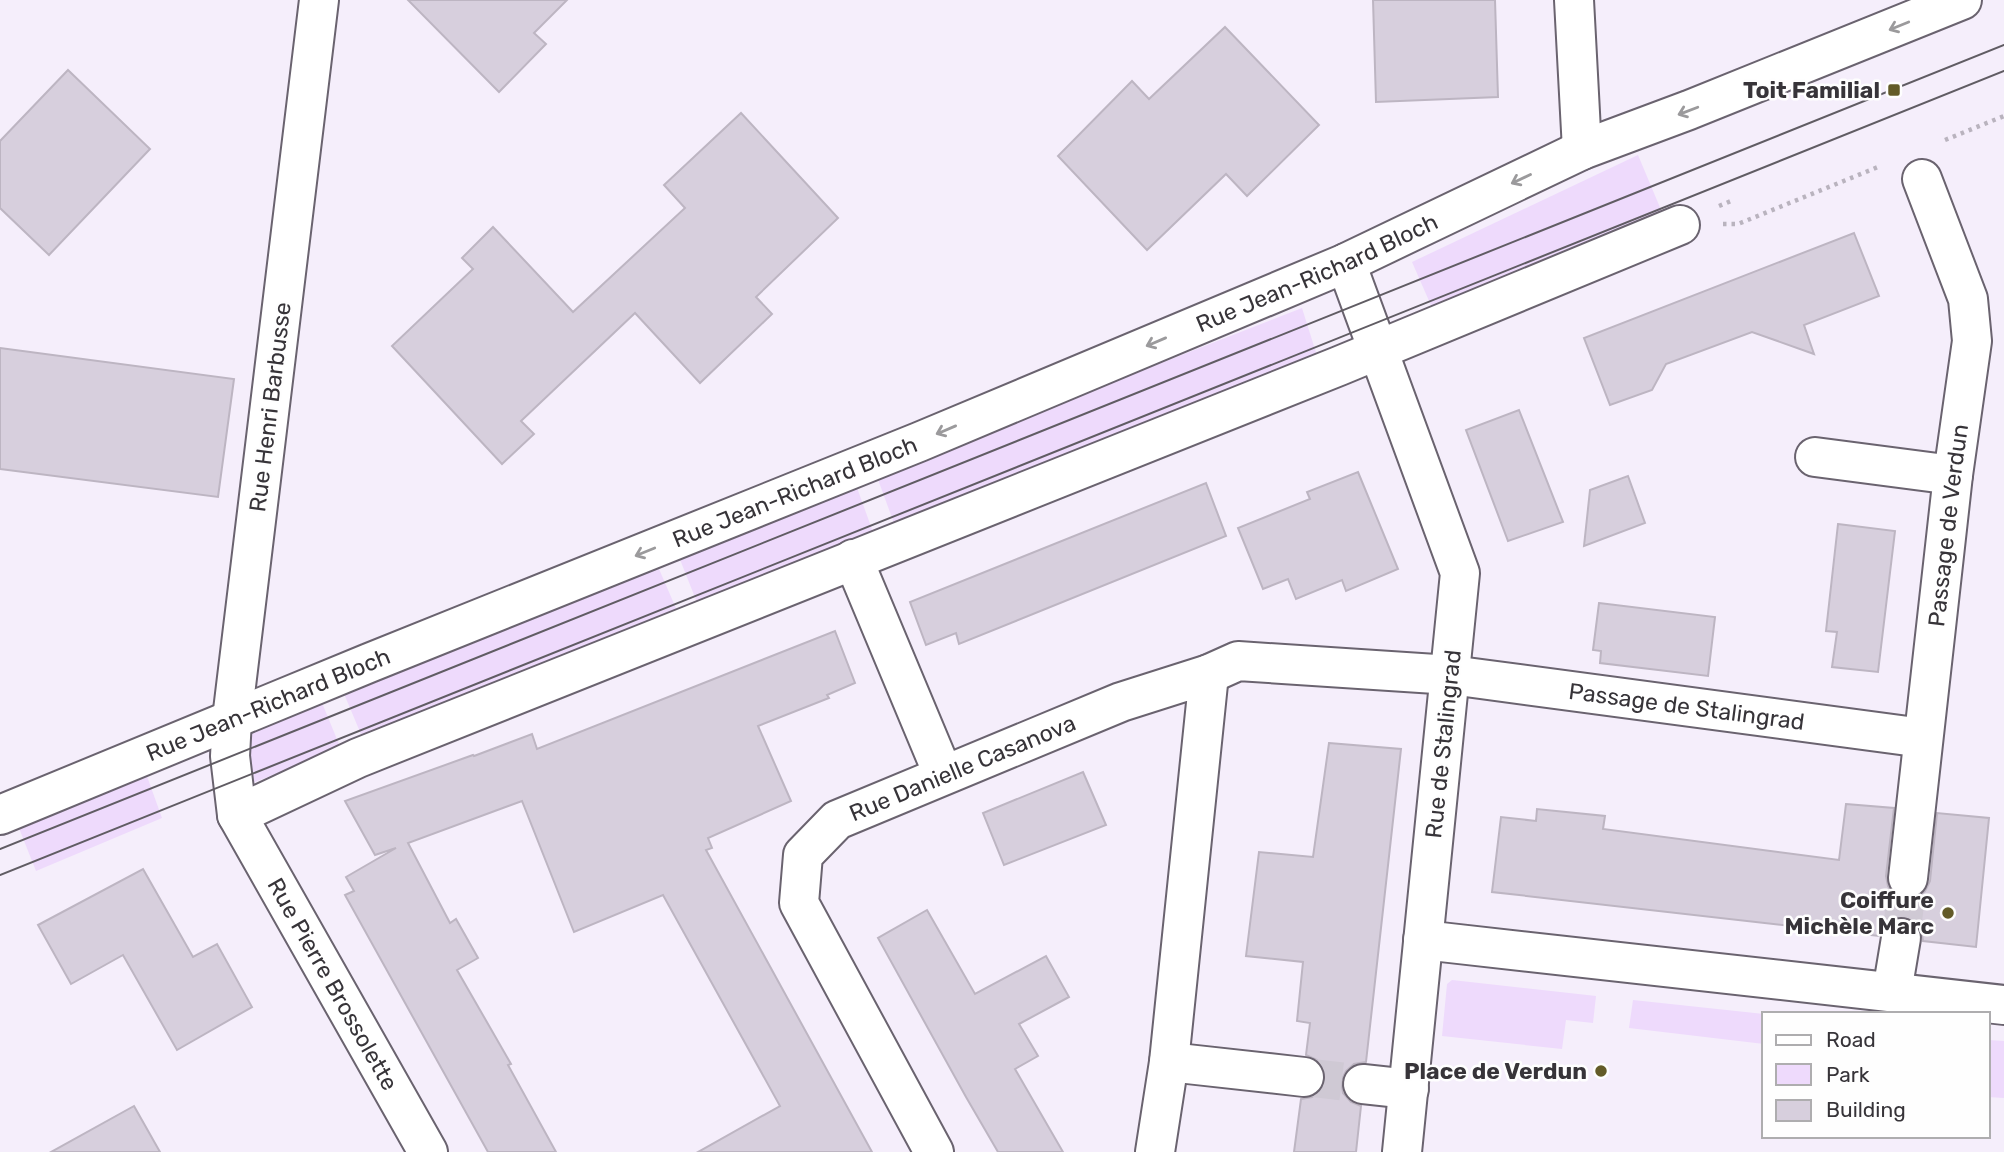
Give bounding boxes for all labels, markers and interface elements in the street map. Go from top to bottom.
one-way arrow [1888,20,1910,33]
place label: Toit Familial [1743,76,1880,104]
marker: Toit Familial [1886,82,1902,98]
one-way arrow [1677,105,1699,118]
one-way arrow [1510,174,1531,187]
street label: Rue Jean-Richard Bloch [1192,207,1442,338]
street label: Rue Henri Barbusse [243,300,297,514]
one-way arrow [1146,336,1168,349]
street label: Passage de Verdun [1922,422,1974,628]
one-way arrow [936,424,958,437]
street label: Rue Jean-Richard Bloch [668,430,921,554]
one-way arrow [634,546,656,559]
street label: Rue Jean-Richard Bloch [142,642,394,767]
street label: Rue de Stalingrad [1419,648,1467,840]
street label: Passage de Stalingrad [1567,677,1806,736]
street label: Rue Danielle Casanova [845,708,1080,827]
street label: Rue Pierre Brossolette [262,873,404,1095]
place label: Coiffure Michèle Marc [1785,886,1934,940]
marker: Coiffure Michèle Marc [1940,905,1956,921]
legend [1762,1012,1990,1138]
text: Road [1826,1027,1876,1052]
place label: Place de Verdun [1404,1057,1587,1085]
text: Park [1826,1062,1870,1087]
marker: Place de Verdun [1593,1063,1609,1079]
text: Building [1826,1097,1906,1122]

